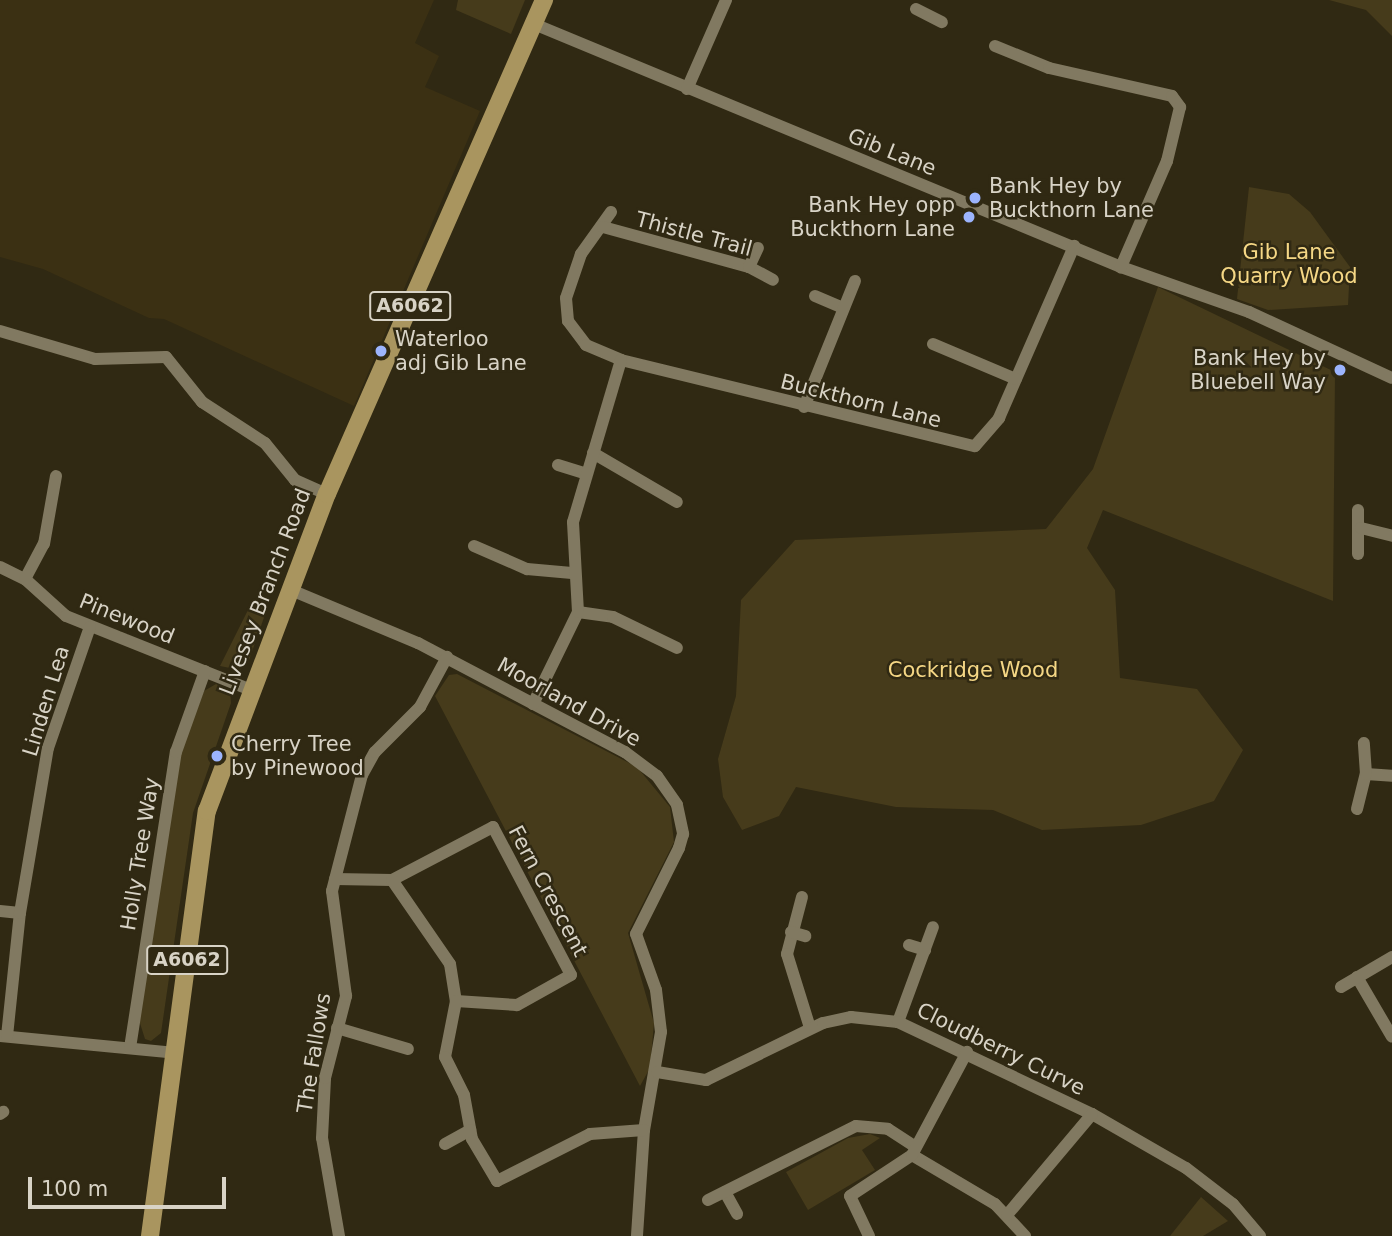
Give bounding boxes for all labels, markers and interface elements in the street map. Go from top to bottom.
street label: Gib Lane [844,123,940,181]
place label: Bank Hey by Buckthorn Lane [989,173,1154,223]
marker: Bank Hey by Buckthorn Lane [967,190,983,206]
place label: Bank Hey opp Buckthorn Lane [790,192,955,242]
street label: Thistle Trail [633,206,755,262]
marker: Bank Hey opp Buckthorn Lane [961,209,977,225]
park label: Gib Lane Quarry Wood [1220,239,1358,289]
road number: A6062 [368,290,452,322]
place label: Waterloo adj Gib Lane [395,326,527,376]
marker: Waterloo adj Gib Lane [373,343,389,359]
place label: Bank Hey by Bluebell Way [1190,345,1326,395]
marker: Bank Hey by Bluebell Way [1332,362,1348,378]
street label: Buckthorn Lane [778,369,944,433]
street label: Livesey Branch Road [214,485,316,699]
street label: Pinewood [76,588,178,650]
street label: Linden Lea [17,643,75,759]
street label: Moorland Drive [493,652,645,752]
park label: Cockridge Wood [888,657,1058,683]
place label: Cherry Tree by Pinewood [231,731,364,781]
marker: Cherry Tree by Pinewood [209,748,225,764]
street label: Holly Tree Way [115,776,165,932]
street label: Fern Crescent [503,821,593,961]
road number: A6062 [145,944,229,976]
street label: The Fallows [292,991,336,1115]
street label: Cloudberry Curve [913,997,1089,1101]
scale bar [32,1162,229,1206]
text: 100 m [41,1177,108,1201]

